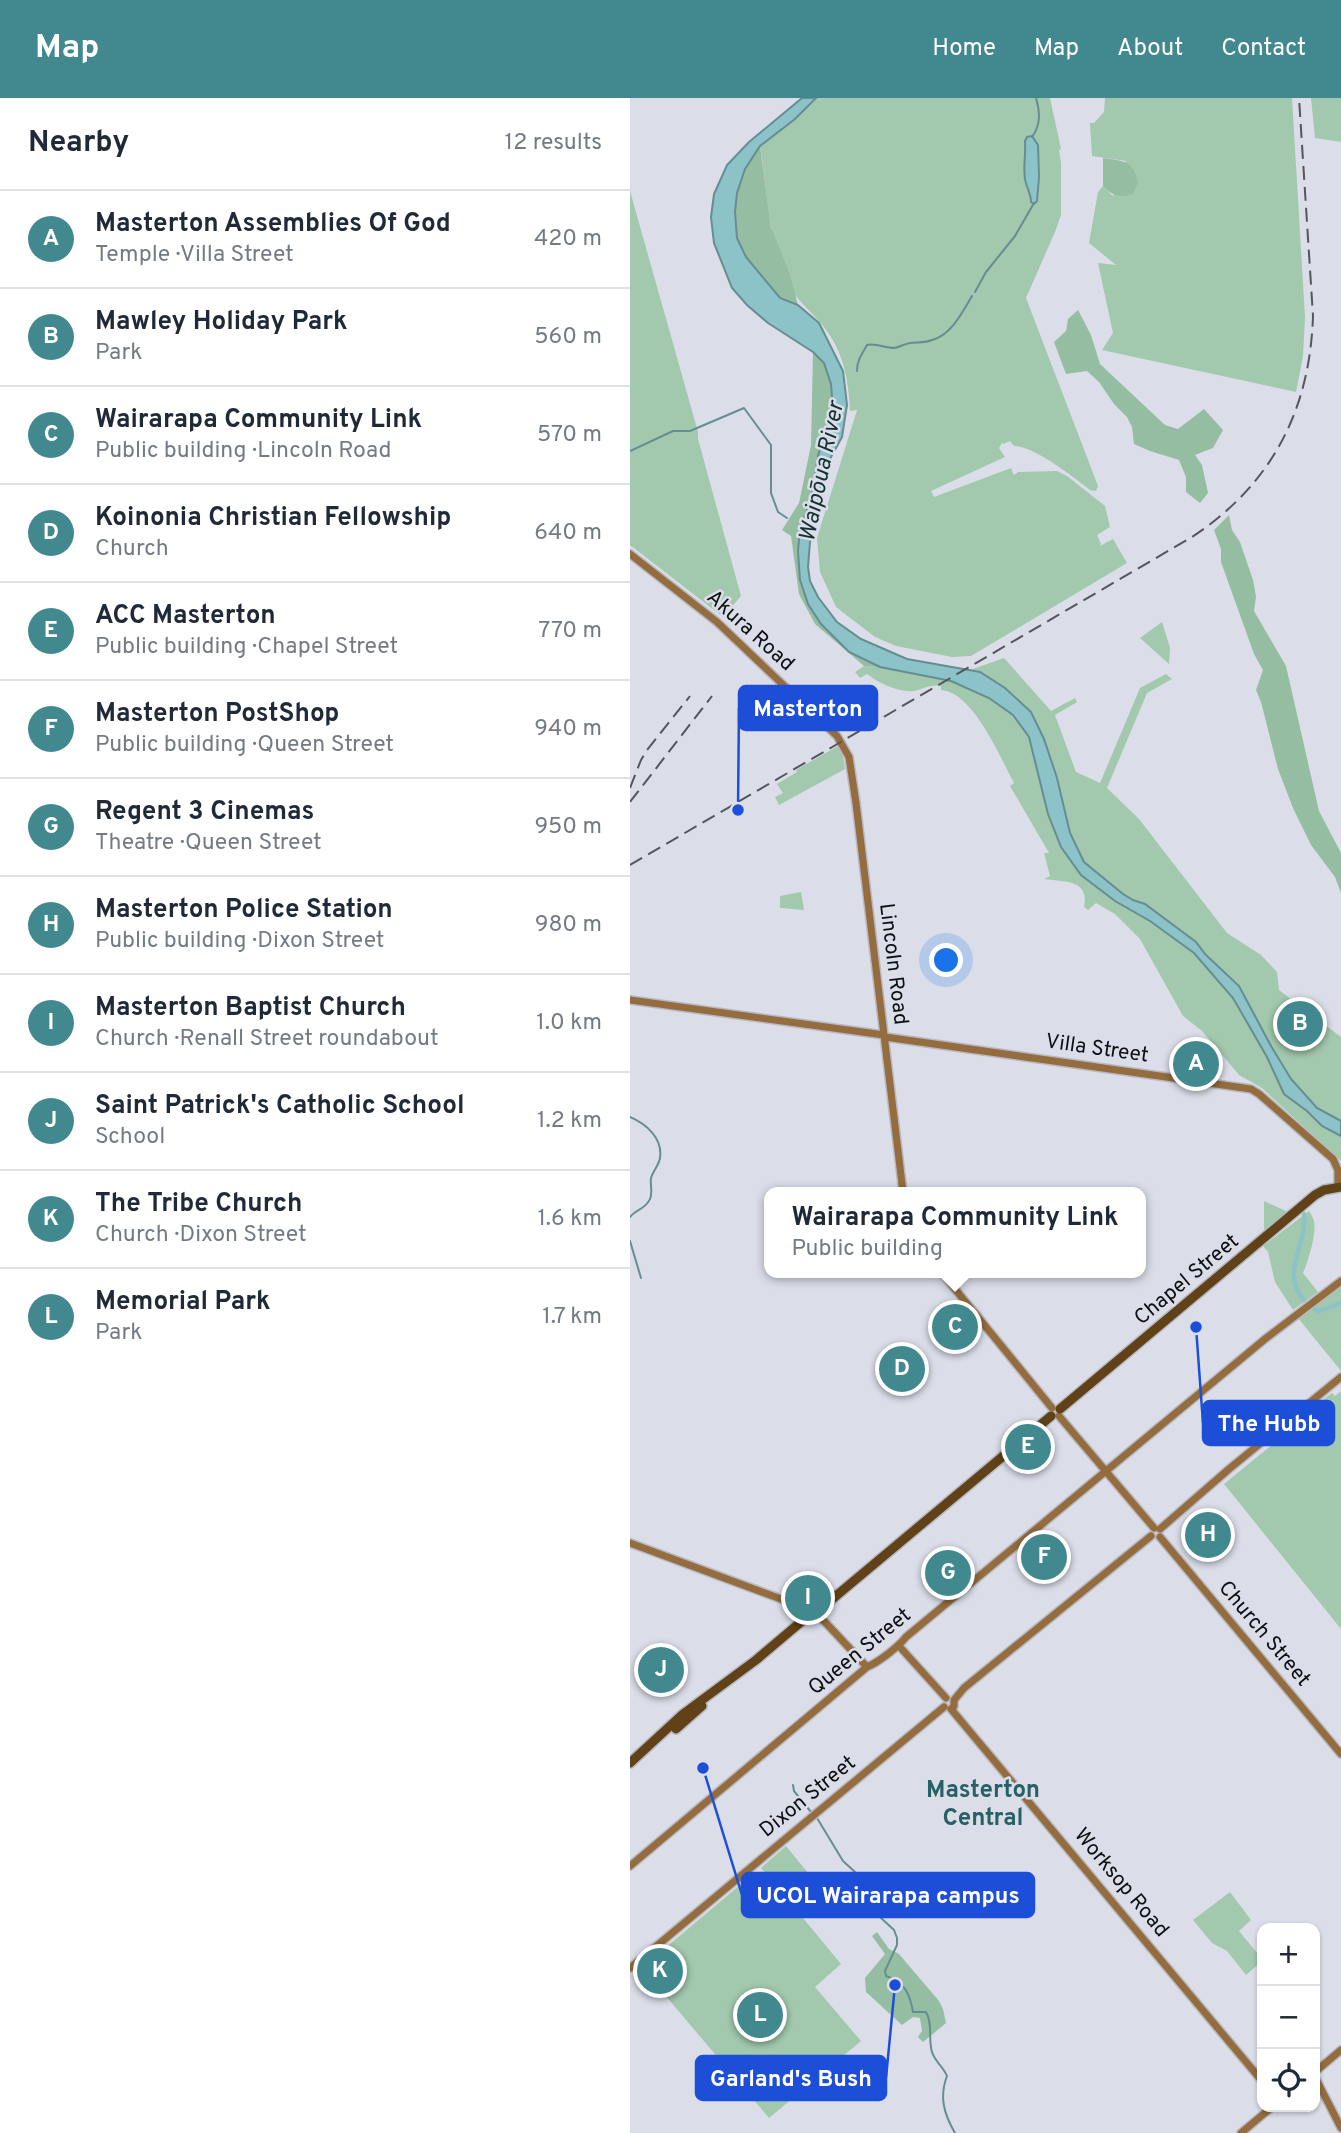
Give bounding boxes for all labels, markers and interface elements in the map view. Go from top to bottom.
text: Map [35,28,99,70]
text: Home [932,34,996,64]
text: Map [1034,34,1079,64]
text: About [1117,34,1183,64]
text: Contact [1221,34,1306,64]
text: Nearby [28,125,129,162]
text: 12 results [505,129,602,158]
text: Masterton Assemblies Of God [95,208,451,241]
text: A [43,225,59,254]
text: 420 m [534,225,602,254]
text: Temple · Villa Street [95,241,294,270]
text: Mawley Holiday Park [95,306,348,339]
text: B [43,323,59,352]
text: 560 m [534,323,602,352]
text: Park [95,339,142,368]
water label: Waipōua River [794,397,852,545]
text: Wairarapa Community Link [95,404,422,437]
text: C [44,421,58,450]
text: 570 m [537,421,602,450]
text: Public building · Lincoln Road [95,437,392,466]
text: Koinonia Christian Fellowship [95,502,451,535]
text: D [43,519,59,548]
text: 640 m [534,519,602,548]
text: Church [95,535,169,564]
street label: Akura Road [700,584,800,678]
text: ACC Masterton [95,600,276,633]
text: E [44,617,58,646]
text: 770 m [538,617,602,646]
text: Public building · Chapel Street [95,633,398,662]
callout: Masterton [739,686,877,730]
text: Masterton [753,696,863,725]
text: Masterton PostShop [95,698,339,731]
text: F [44,715,58,744]
text: 940 m [534,715,602,744]
text: Public building · Queen Street [95,731,394,760]
text: Regent 3 Cinemas [95,796,314,829]
text: G [43,813,59,842]
text: 950 m [534,813,602,842]
text: Theatre · Queen Street [95,829,322,858]
text: Masterton Police Station [95,894,393,927]
street label: Lincoln Road [872,902,914,1026]
text: H [43,911,59,940]
text: 980 m [535,911,602,940]
text: Public building · Dixon Street [95,927,384,956]
your location [929,943,963,977]
text: Masterton Baptist Church [95,992,406,1025]
pin: B [1277,998,1323,1050]
text: I [48,1009,54,1038]
text: 1.0 km [536,1009,602,1038]
text: Church · Renall Street roundabout [95,1025,439,1054]
street label: Villa Street [1044,1028,1150,1070]
pin: A [1173,1038,1219,1090]
text: Saint Patrick's Catholic School [95,1090,465,1123]
text: J [45,1107,57,1136]
text: 1.2 km [537,1107,602,1136]
text: School [95,1123,165,1152]
popup [764,1187,1146,1278]
text: The Tribe Church [95,1188,302,1221]
text: Wairarapa Community Link [791,1202,1119,1235]
text: K [43,1205,59,1234]
text: 1.6 km [537,1205,602,1234]
text: Church · Dixon Street [95,1221,307,1250]
street label: Chapel Street [1129,1228,1245,1332]
text: Public building [791,1235,943,1264]
text: Memorial Park [95,1286,271,1319]
pin: C [932,1301,978,1353]
text: L [44,1303,58,1332]
text: 1.7 km [542,1303,602,1332]
text: Park [95,1319,142,1348]
pin: D [879,1343,925,1395]
callout: The Hubb [1203,1401,1334,1445]
text: The Hubb [1218,1411,1320,1440]
pin: E [1005,1421,1051,1473]
pin: H [1185,1509,1231,1561]
pin: F [1021,1531,1067,1583]
pin: G [925,1547,971,1599]
pin: I [785,1572,831,1624]
street label: Church Street [1212,1575,1316,1693]
street label: Queen Street [803,1602,917,1702]
pin: J [638,1644,684,1696]
street label: Dixon Street [754,1750,862,1844]
district label: Masterton Central [926,1776,1040,1834]
street label: Worksop Road [1067,1823,1175,1943]
callout: UCOL Wairarapa campus [742,1873,1034,1917]
text: UCOL Wairarapa campus [756,1883,1020,1912]
map controls [1257,1923,1320,2112]
button: + [1257,1923,1320,1986]
pin: K [637,1945,683,1997]
button: − [1257,1986,1320,2049]
pin: L [737,1989,783,2041]
button: locate [1257,2049,1320,2112]
callout: Garland's Bush [696,2056,886,2100]
text: Garland's Bush [710,2066,872,2095]

